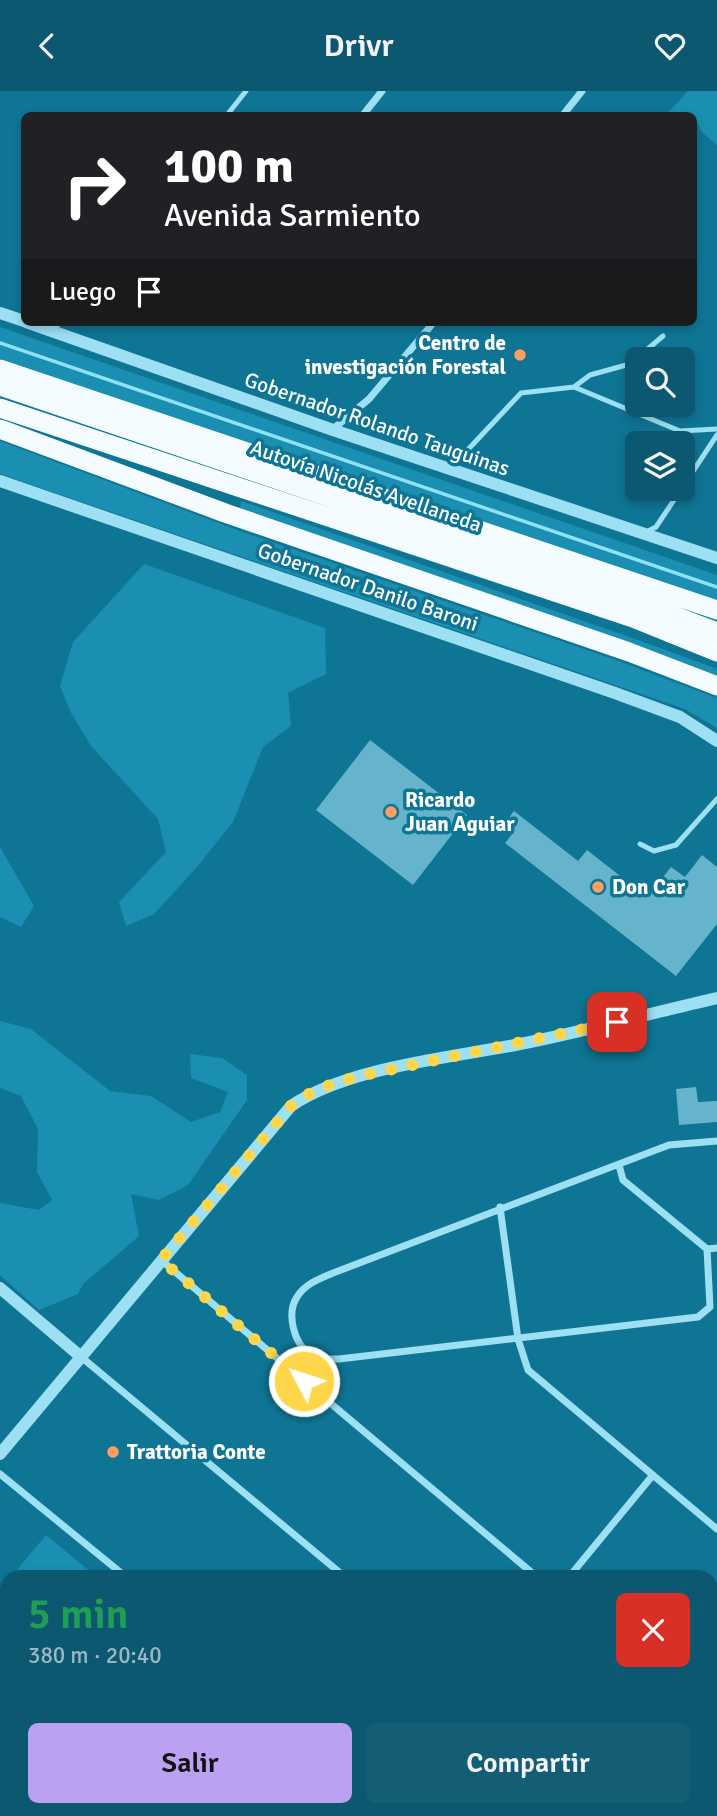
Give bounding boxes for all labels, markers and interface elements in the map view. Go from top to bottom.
text: Drivr [323,26,394,65]
icon: back [28,27,66,65]
icon: heart [651,27,689,65]
text: 100 m [164,136,294,196]
icon: right [49,140,140,231]
text: Avenida Sarmiento [164,196,421,235]
icon: arrive [130,273,168,311]
text: Luego [49,276,116,308]
place label: Centro de investigación Forestal [305,330,506,380]
marker: Centro de investigación Forestal [512,347,528,363]
map controls [625,347,695,501]
button: search [625,347,695,417]
street label: Gobernador Rolando Tauguinas [241,366,513,482]
button: layers [625,431,695,501]
street label: Autovía Nicolás Avellaneda [247,434,485,538]
street label: Gobernador Danilo Baroni [254,537,482,637]
place label: Ricardo Juan Aguiar [405,787,515,837]
marker: Ricardo Juan Aguiar [383,804,399,820]
place label: Don Car [612,874,686,900]
marker: Don Car [590,879,606,895]
pin [587,992,647,1052]
icon: arrive [598,1003,636,1041]
position arrow [267,1344,341,1418]
place label: Trattoria Conte [127,1439,266,1465]
marker: Trattoria Conte [105,1444,121,1460]
text: 5 min [28,1589,129,1640]
button: close [616,1593,690,1667]
text: 380 m · 20:40 [28,1641,162,1670]
button: Salir [28,1723,352,1803]
button: Compartir [366,1723,690,1803]

